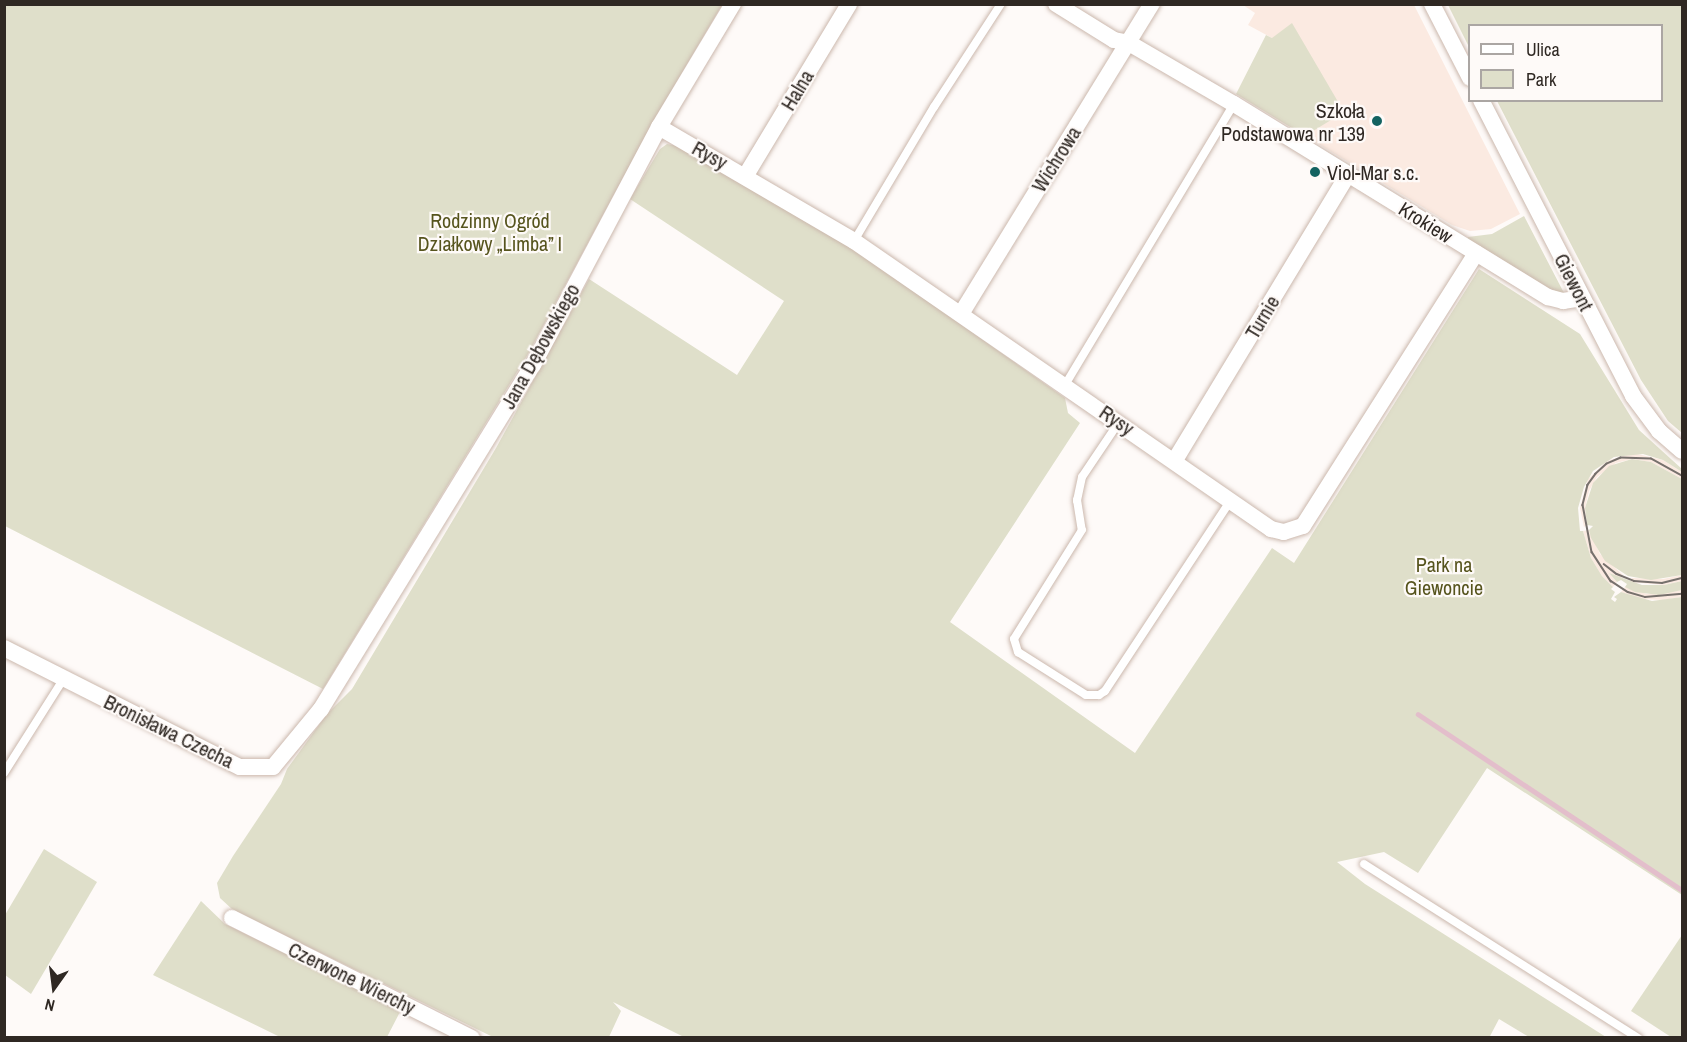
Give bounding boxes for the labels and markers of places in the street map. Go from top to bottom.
place label: Szkoła Podstawowa nr 139 [1221,98,1365,145]
marker: Szkoła Podstawowa nr 139 [1370,114,1384,128]
place label: Viol-Mar s.c. [1327,160,1419,184]
marker: Viol-Mar s.c. [1308,165,1322,179]

